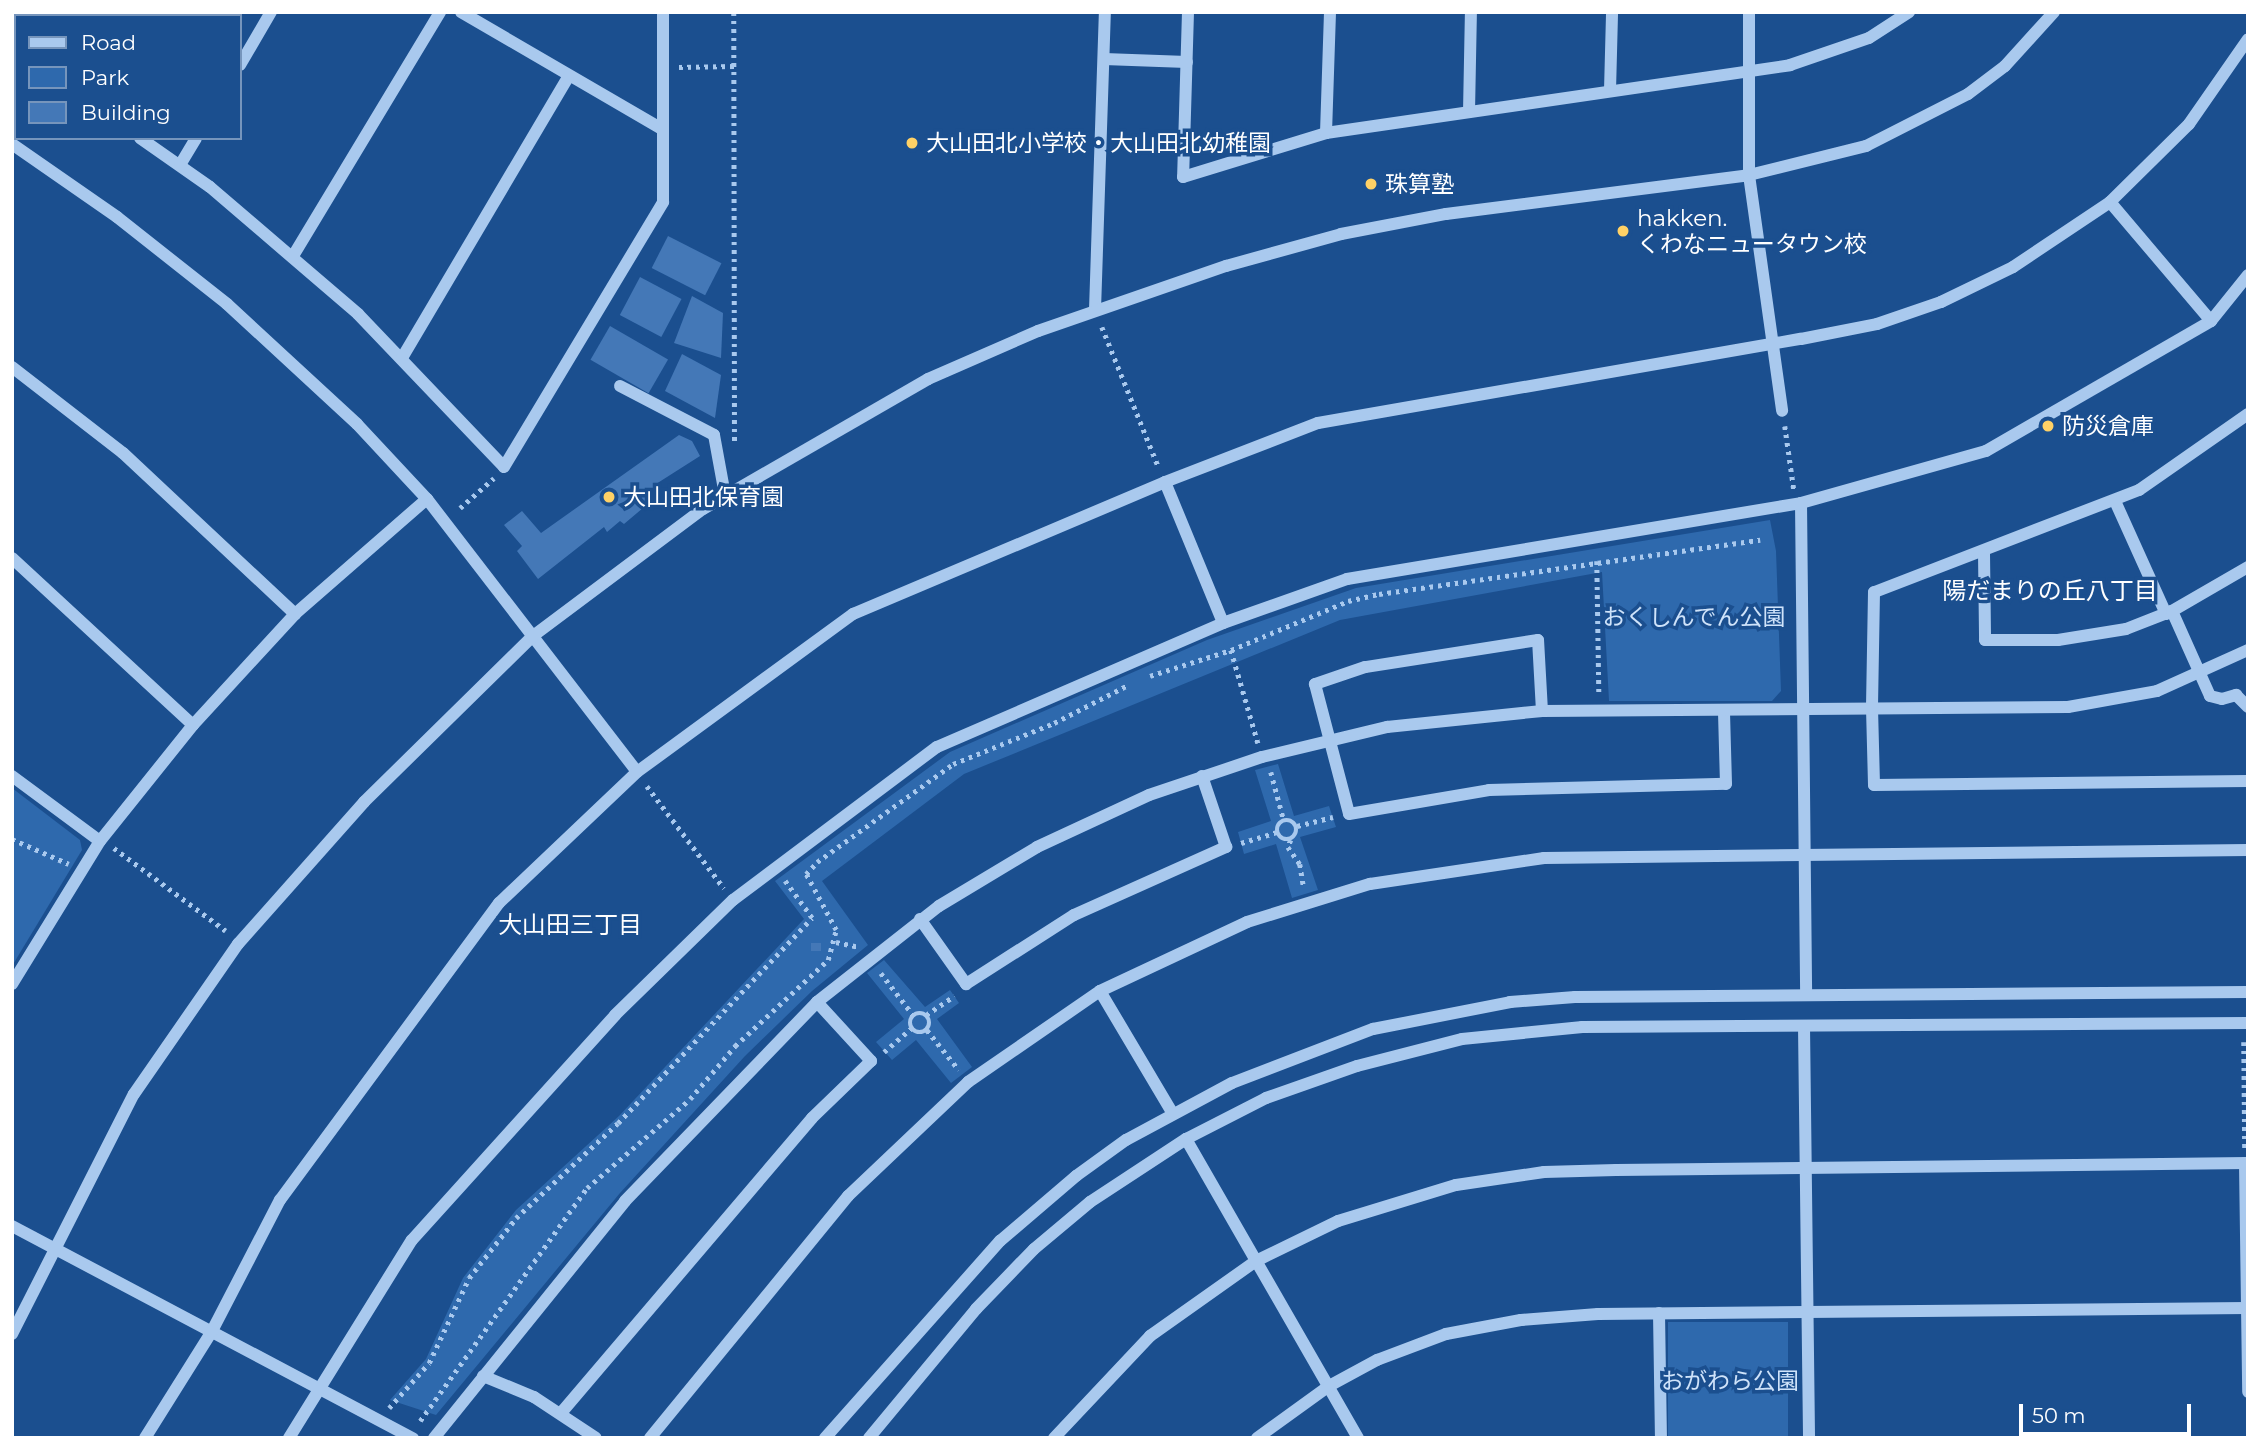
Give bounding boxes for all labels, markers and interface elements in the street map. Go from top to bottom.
legend [14,14,242,140]
text: Road [81,30,136,55]
text: Park [81,65,129,90]
text: Building [81,100,171,125]
place label: 大山田北小学校・大山田北幼稚園 [926,129,1271,157]
marker: 大山田北小学校・大山田北幼稚園 [904,135,920,151]
place label: 珠算塾 [1385,170,1454,198]
marker: 珠算塾 [1363,176,1379,192]
place label: hakken. くわなニュータウン校 [1637,204,1867,258]
marker: hakken. くわなニュータウン校 [1615,223,1631,239]
place label: 防災倉庫 [2062,412,2154,440]
marker: 防災倉庫 [2040,418,2056,434]
place label: 大山田北保育園 [623,483,784,511]
marker: 大山田北保育園 [601,489,617,505]
district label: 陽だまりの丘八丁目 [1942,577,2158,605]
park label: おくしんでん公園 [1602,603,1786,631]
district label: 大山田三丁目 [498,911,642,939]
park label: おがわら公園 [1661,1367,1799,1395]
scale bar [2022,1390,2194,1434]
text: 50 m [2032,1403,2086,1428]

